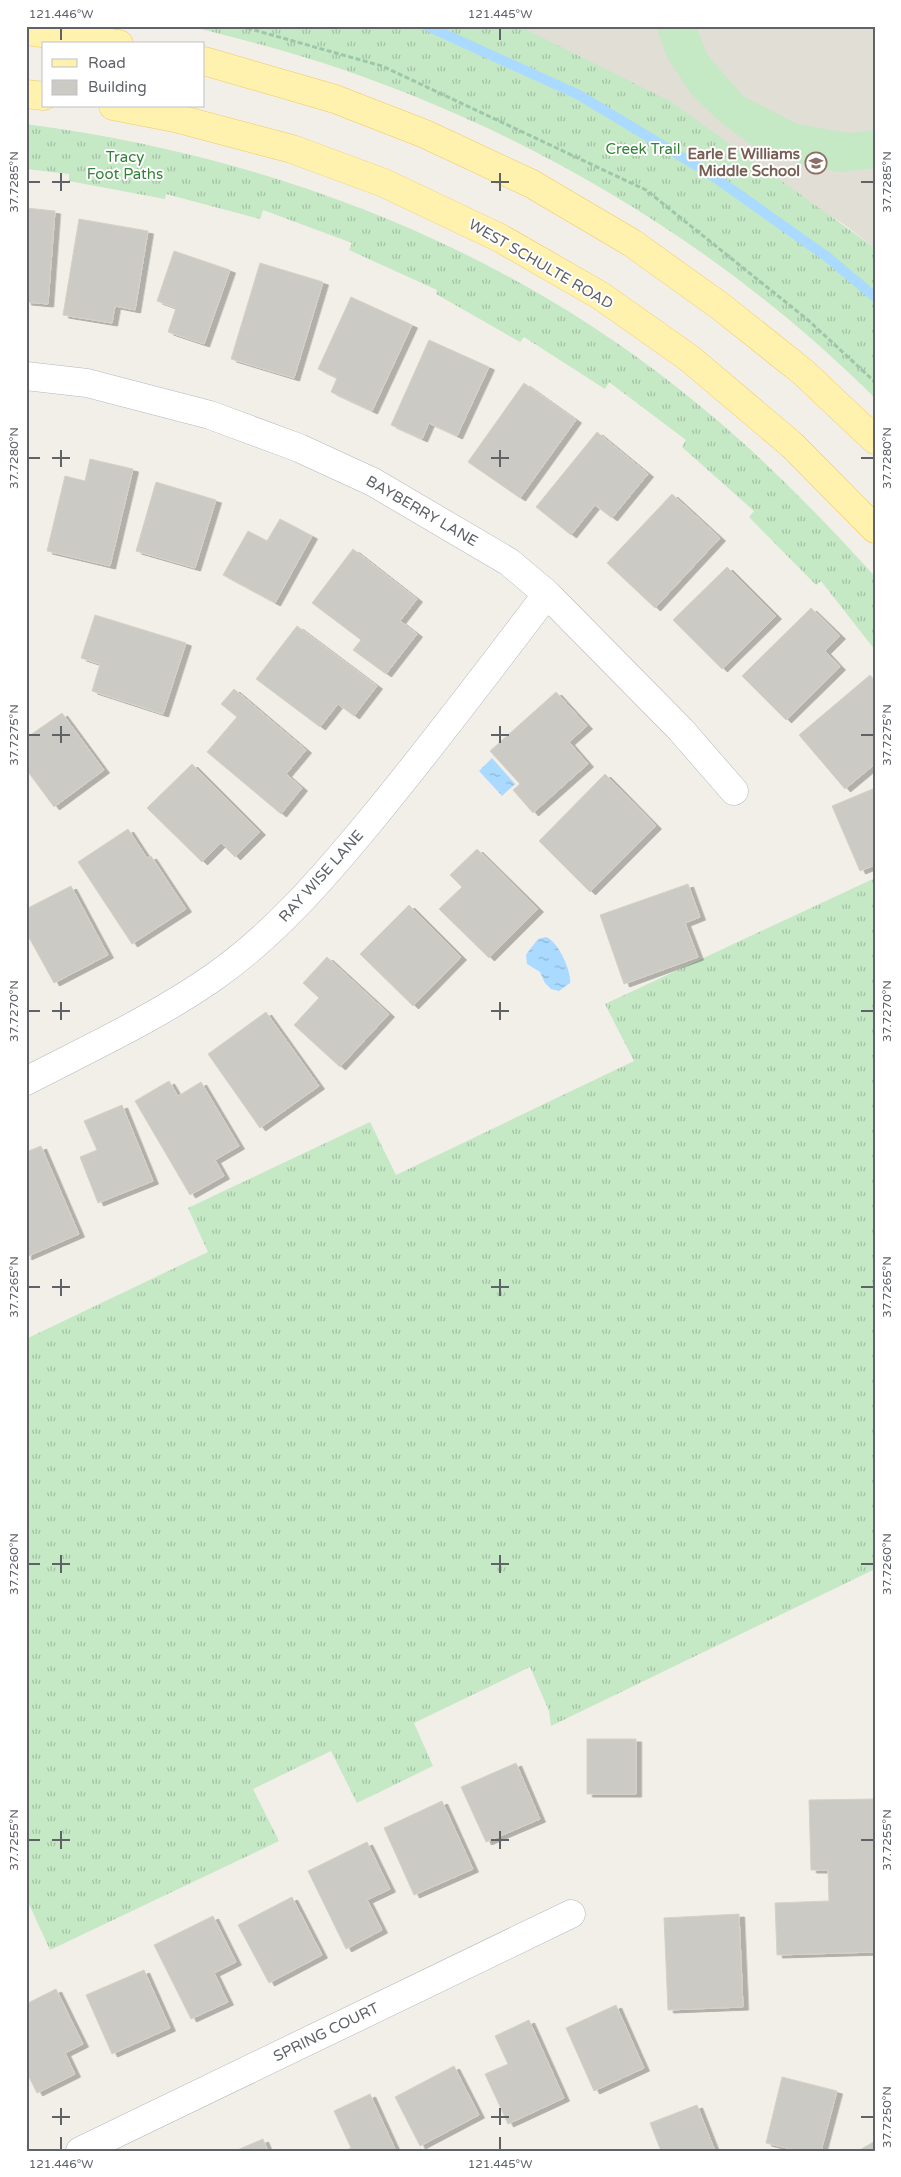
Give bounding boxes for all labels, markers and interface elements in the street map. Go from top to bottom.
text: 121.446°W [29,7,93,21]
text: 121.445°W [468,7,532,21]
legend [42,42,205,108]
text: Road [88,54,126,72]
text: Building [88,78,147,96]
park label: Creek Trail [606,140,680,158]
place label: Earle E Williams Middle School [687,145,800,180]
park label: Tracy Foot Paths [87,148,163,183]
text: 37.7285°N [7,151,21,213]
school or university icon: Earle E Williams Middle School [804,151,828,175]
text: 37.7285°N [880,151,894,213]
street label: WEST SCHULTE ROAD [465,215,617,313]
text: 37.7280°N [7,427,21,489]
text: 37.7280°N [880,427,894,489]
street label: BAYBERRY LANE [363,472,481,550]
text: 37.7275°N [7,704,21,766]
text: 37.7275°N [880,704,894,766]
street label: RAY WISE LANE [275,826,367,926]
text: 37.7270°N [7,980,21,1042]
text: 37.7270°N [880,980,894,1042]
text: 37.7265°N [7,1256,21,1318]
text: 37.7265°N [880,1256,894,1318]
text: 37.7260°N [7,1533,21,1595]
text: 37.7260°N [880,1533,894,1595]
text: 37.7255°N [7,1809,21,1871]
text: 37.7255°N [880,1809,894,1871]
street label: SPRING COURT [270,1999,382,2065]
text: 37.7250°N [880,2086,894,2148]
text: 121.446°W [29,2157,93,2171]
text: 121.445°W [468,2157,532,2171]

